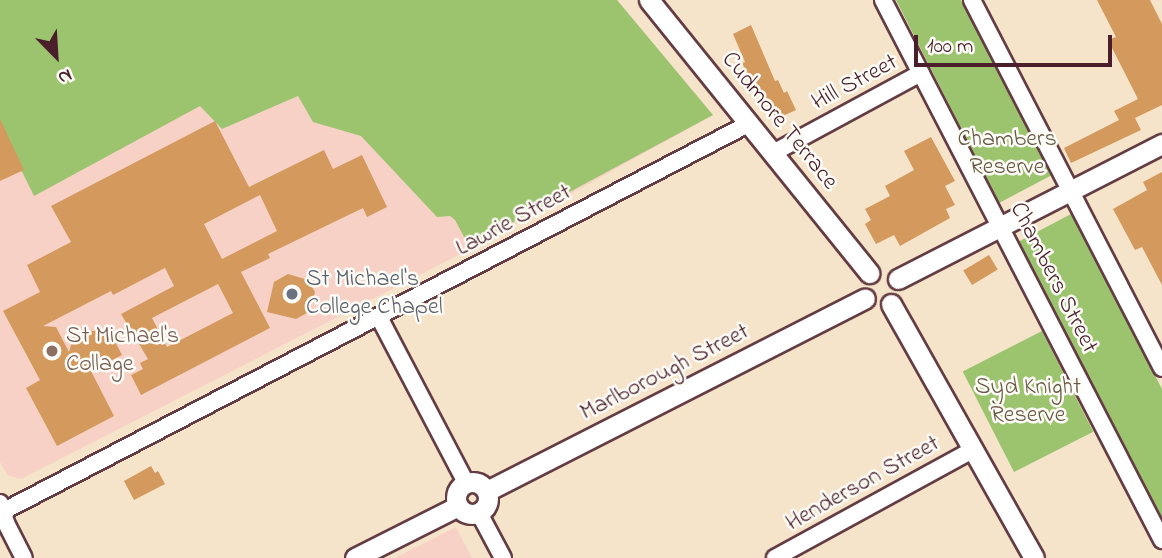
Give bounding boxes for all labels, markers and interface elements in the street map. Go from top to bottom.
north arrow [21,21,91,91]
scale bar [917,21,1115,65]
text: 100 m [927,32,973,62]
street label: Cudmore Terrace [715,46,843,196]
street label: Hill Street [807,49,903,117]
text: N [53,61,76,91]
park label: Chambers Reserve [957,126,1057,182]
street label: Lawrie Street [451,179,577,263]
street label: Chambers Street [1003,198,1103,358]
place label: St Michael's College Chapel [306,266,443,322]
marker: St Michael's College Chapel [284,286,300,302]
street label: Marlborough Street [576,318,754,428]
place label: St Michael's Collage [66,323,179,379]
marker: St Michael's Collage [44,343,60,359]
park label: Syd Knight Reserve [975,374,1081,430]
street label: Henderson Street [781,430,945,538]

